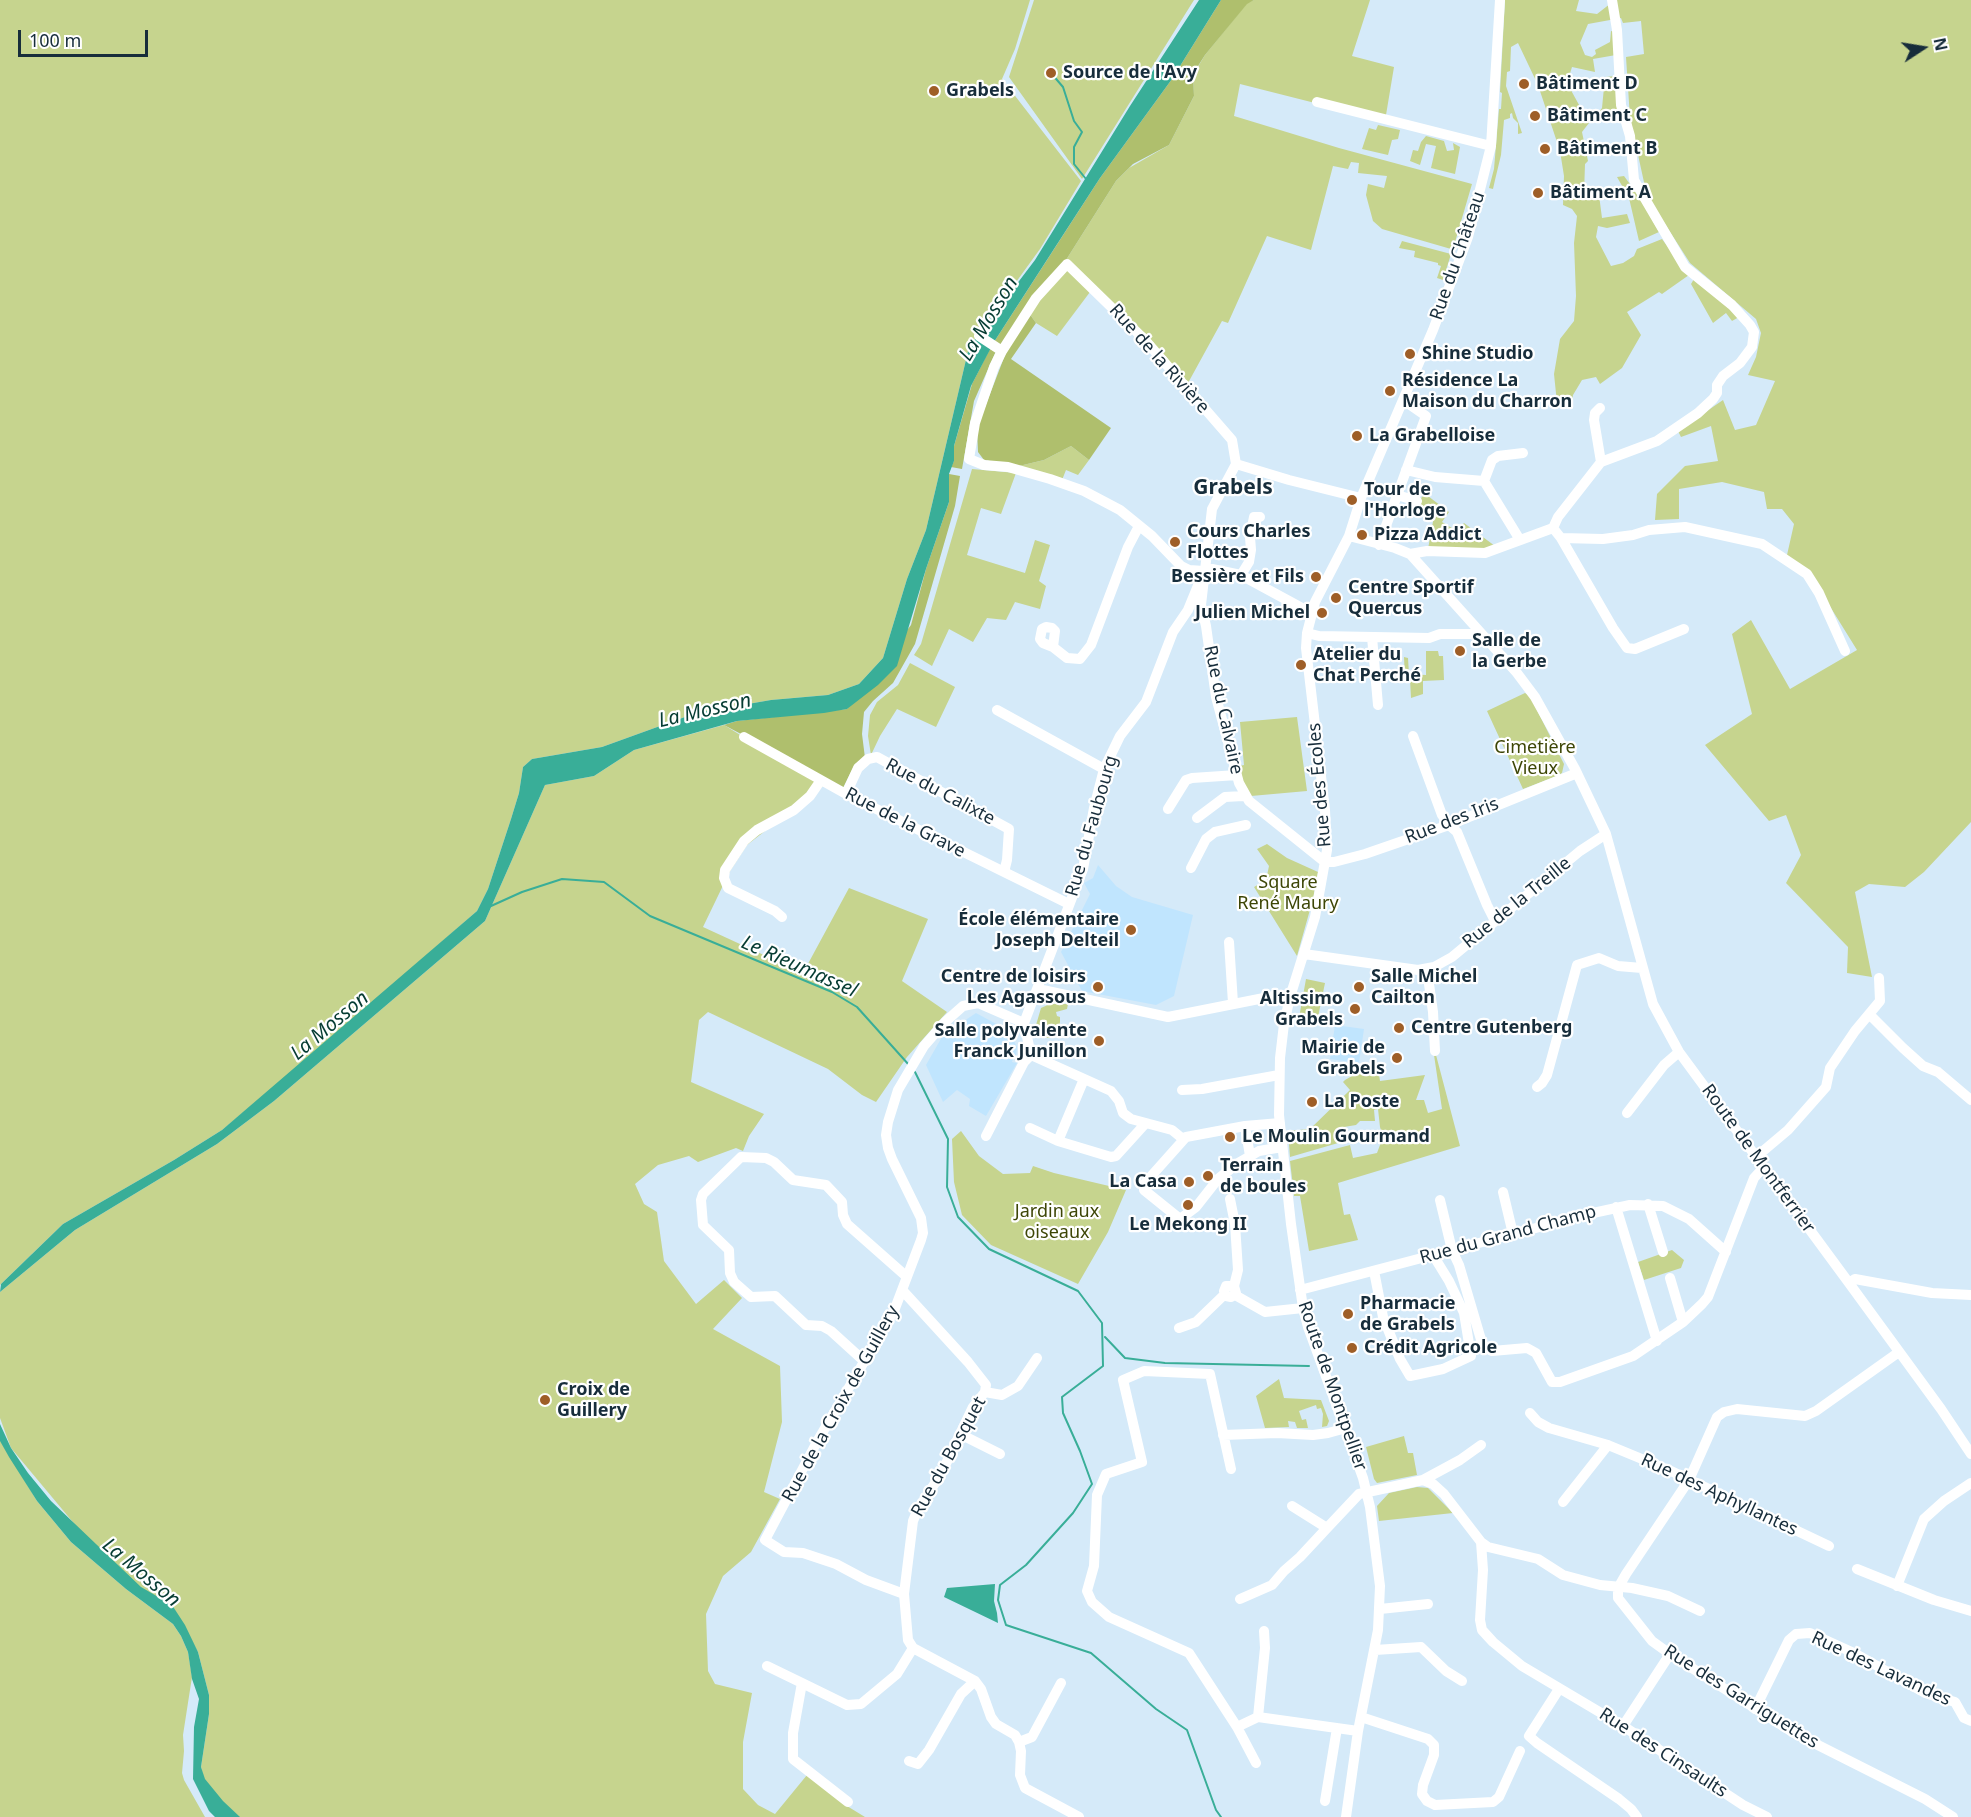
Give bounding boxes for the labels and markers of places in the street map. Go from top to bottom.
place label: Source de l'Avy [1063,62,1197,84]
marker: Source de l'Avy [1044,66,1058,80]
place label: Bâtiment D [1536,73,1638,95]
marker: Bâtiment D [1517,77,1531,91]
place label: Grabels [946,80,1014,102]
marker: Grabels [927,84,941,98]
place label: Bâtiment C [1547,105,1647,127]
marker: Bâtiment C [1528,109,1542,123]
place label: Bâtiment B [1557,138,1657,160]
marker: Bâtiment B [1538,142,1552,156]
place label: Bâtiment A [1550,182,1651,204]
marker: Bâtiment A [1531,186,1545,200]
place label: Shine Studio [1422,343,1534,365]
marker: Shine Studio [1403,347,1417,361]
place label: Résidence La Maison du Charron [1402,370,1572,412]
marker: Résidence La Maison du Charron [1383,384,1397,398]
place label: La Grabelloise [1369,425,1495,447]
marker: La Grabelloise [1350,429,1364,443]
place label: Tour de l'Horloge [1364,479,1446,522]
marker: Tour de l'Horloge [1345,493,1359,507]
place label: Cours Charles Flottes [1187,521,1310,564]
place label: Pizza Addict [1374,524,1481,546]
marker: Pizza Addict [1355,528,1369,542]
marker: Cours Charles Flottes [1168,535,1182,549]
place label: Bessière et Fils [1171,566,1304,588]
marker: Bessière et Fils [1309,570,1323,584]
place label: Centre Sportif Quercus [1348,577,1474,620]
marker: Centre Sportif Quercus [1329,591,1343,605]
place label: Julien Michel [1195,602,1310,624]
marker: Julien Michel [1315,606,1329,620]
place label: Salle de la Gerbe [1472,630,1547,672]
place label: Atelier du Chat Perché [1313,644,1421,686]
marker: Salle de la Gerbe [1453,644,1467,658]
marker: Atelier du Chat Perché [1294,658,1308,672]
place label: École élémentaire Joseph Delteil [958,909,1119,952]
marker: École élémentaire Joseph Delteil [1124,923,1138,937]
place label: Centre de loisirs Les Agassous [941,966,1086,1008]
place label: Salle Michel Cailton [1371,966,1477,1008]
marker: Centre de loisirs Les Agassous [1091,980,1105,994]
marker: Salle Michel Cailton [1352,980,1366,994]
place label: Altissimo Grabels [1260,988,1343,1030]
marker: Altissimo Grabels [1348,1002,1362,1016]
place label: Centre Gutenberg [1411,1017,1572,1039]
place label: Salle polyvalente Franck Junillon [934,1020,1087,1062]
marker: Centre Gutenberg [1392,1021,1406,1035]
marker: Salle polyvalente Franck Junillon [1092,1034,1106,1048]
place label: Mairie de Grabels [1301,1037,1385,1080]
marker: Mairie de Grabels [1390,1051,1404,1065]
place label: La Poste [1324,1091,1400,1113]
marker: La Poste [1305,1095,1319,1109]
place label: Le Moulin Gourmand [1242,1126,1430,1148]
marker: Le Moulin Gourmand [1223,1130,1237,1144]
place label: Terrain de boules [1220,1155,1306,1198]
marker: Terrain de boules [1201,1169,1215,1183]
place label: La Casa [1109,1171,1177,1193]
marker: La Casa [1182,1175,1196,1189]
marker: Le Mekong II [1181,1198,1195,1212]
place label: Le Mekong II [1129,1214,1247,1236]
place label: Pharmacie de Grabels [1360,1293,1455,1336]
marker: Pharmacie de Grabels [1341,1307,1355,1321]
place label: Crédit Agricole [1364,1337,1497,1359]
marker: Crédit Agricole [1345,1341,1359,1355]
place label: Croix de Guillery [557,1379,630,1422]
marker: Croix de Guillery [538,1393,552,1407]

